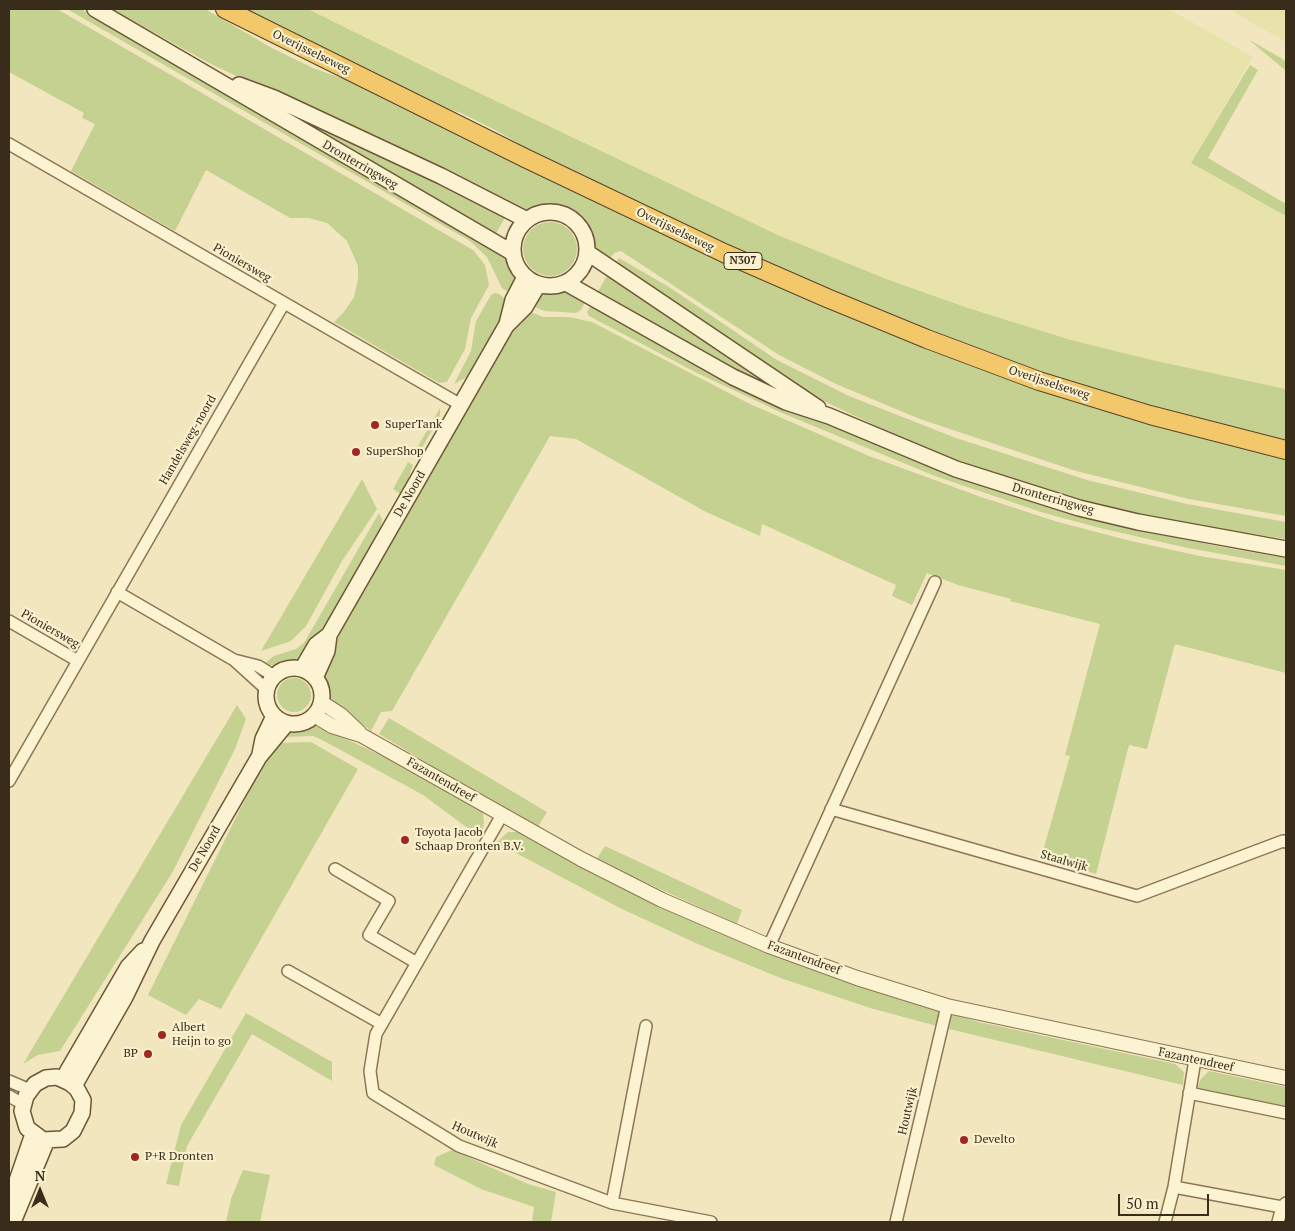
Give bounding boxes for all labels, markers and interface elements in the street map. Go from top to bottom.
street label: Overijsselseweg [270,27,352,77]
street label: Dronterringweg [320,138,400,192]
street label: Overijsselseweg [634,205,716,255]
street label: Pioniersweg [210,241,274,285]
road number: N307 [724,252,762,270]
street label: Overijsselseweg [1007,363,1091,403]
street label: Handelsweg-noord [156,393,220,487]
place label: SuperTank [385,418,442,432]
marker: SuperTank [369,419,381,431]
place label: SuperShop [366,445,424,459]
marker: SuperShop [350,446,362,458]
street label: De Noord [391,468,429,520]
street label: Dronterringweg [1010,480,1096,518]
street label: Pioniersweg [18,607,82,651]
street label: Fazantendreef [404,755,478,805]
street label: De Noord [186,823,224,875]
place label: Toyota Jacob Schaap Dronten B.V. [415,826,524,854]
marker: Toyota Jacob Schaap Dronten B.V. [399,834,411,846]
street label: Staalwijk [1039,847,1089,875]
street label: Fazantendreef [766,938,842,978]
place label: Albert Heijn to go [172,1021,231,1049]
marker: Albert Heijn to go [156,1029,168,1041]
street label: Fazantendreef [1157,1045,1235,1075]
place label: BP [123,1047,138,1061]
marker: BP [142,1048,154,1060]
street label: Houtwijk [896,1086,920,1136]
street label: Houtwijk [450,1119,500,1151]
place label: Develto [974,1133,1015,1147]
marker: Develto [958,1134,970,1146]
place label: P+R Dronten [145,1150,214,1164]
marker: P+R Dronten [129,1151,141,1163]
north arrow [15,1166,65,1216]
text: N [35,1166,45,1185]
scale bar [1120,1184,1211,1216]
text: 50 m [1126,1193,1159,1213]

